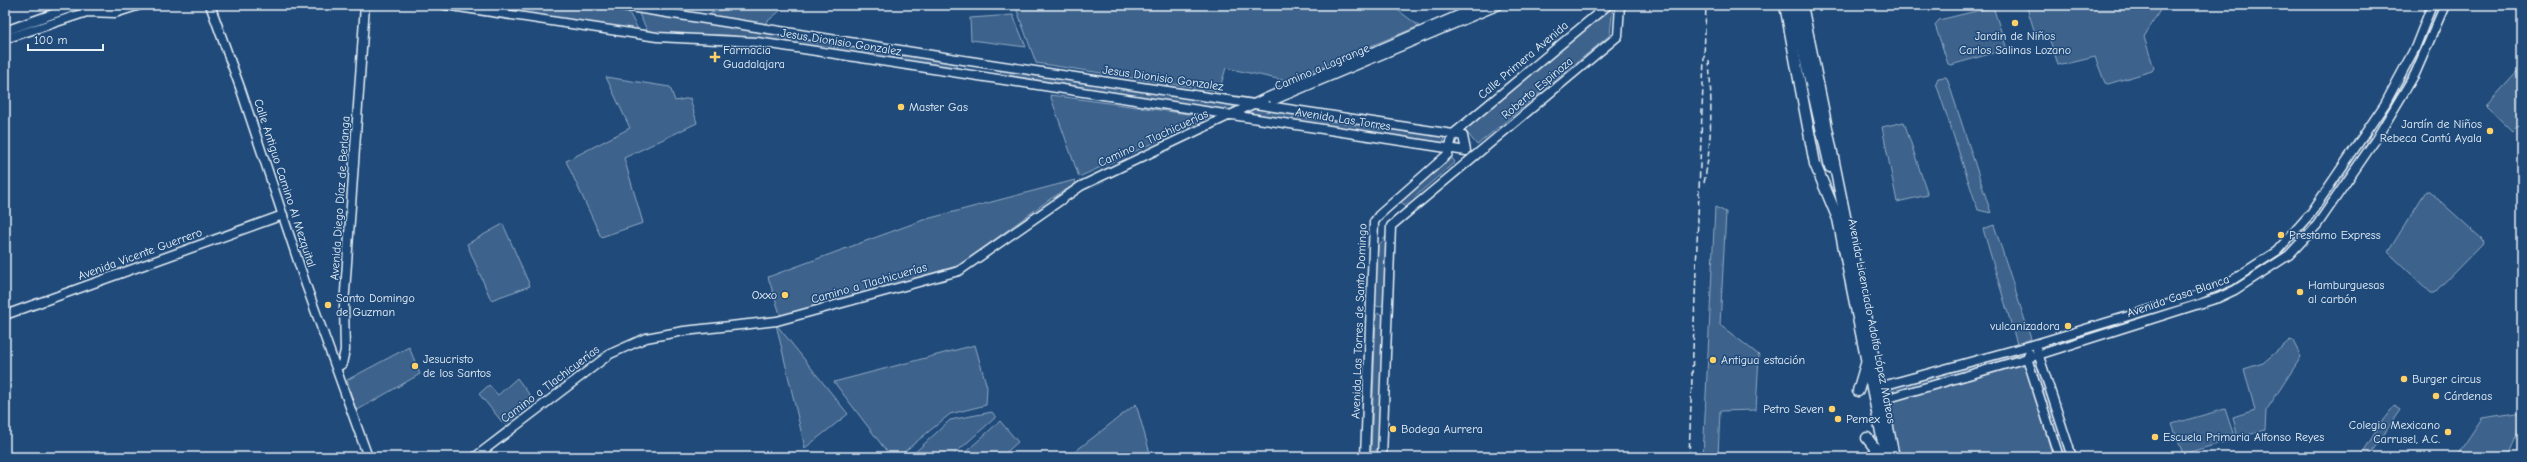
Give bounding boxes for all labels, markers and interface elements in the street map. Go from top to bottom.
street label: Calle Primera Avenida [1475,18,1571,102]
marker: Jardin de Niños Carlos Salinas Lozano [2010,18,2020,28]
scale bar [28,26,103,52]
street label: Jesus Dionisio Gonzalez [780,26,903,59]
place label: Jardin de Niños Carlos Salinas Lozano [1959,29,2071,57]
text: 100 m [34,33,67,47]
street label: Camino a Lagrange [1273,41,1371,93]
place label: Farmacia Guadalajara [723,43,785,71]
marker: Farmacia Guadalajara [710,52,720,62]
street label: Roberto Espinoza [1498,54,1576,122]
street label: Jesus Dionisio Gonzalez [1102,63,1225,94]
street label: Calle Antiguo Camino Al Mezquital [251,97,319,269]
place label: Master Gas [909,100,968,114]
marker: Master Gas [896,102,906,112]
street label: Avenida Las Torres [1294,105,1392,133]
street label: Camino a Tlachicuerías [1096,106,1210,170]
street label: Avenida Diego Díaz de Berlanga [327,115,353,281]
place label: Jardín de Niños Rebeca Cantú Ayala [2380,117,2482,145]
marker: Jardín de Niños Rebeca Cantú Ayala [2485,126,2495,136]
street label: Avenida Licenciado Adolfo López Mateos [1845,217,1899,425]
street label: Avenida Las Torres de Santo Domingo [1349,223,1369,419]
street label: Avenida Vicente Guerrero [76,225,204,283]
place label: Prestamo Express [2289,228,2381,242]
marker: Prestamo Express [2276,230,2286,240]
street label: Camino a Tlachicuerías [809,260,929,306]
street label: Avenida Casa Blanca [2125,272,2231,320]
place label: Hamburguesas al carbón [2308,278,2384,306]
marker: Hamburguesas al carbón [2295,287,2305,297]
place label: Oxxo [752,288,777,302]
marker: Oxxo [780,290,790,300]
place label: Santo Domingo de Guzman [336,291,415,319]
marker: Santo Domingo de Guzman [323,300,333,310]
place label: vulcanizadora [1989,319,2060,333]
marker: vulcanizadora [2063,321,2073,331]
street label: Camino a Tlachicuerías [498,342,602,426]
place label: Jesucristo de los Santos [423,352,491,380]
place label: Antigua estación [1721,353,1805,367]
marker: Antigua estación [1708,355,1718,365]
marker: Jesucristo de los Santos [410,361,420,371]
place label: Burger circus [2412,372,2481,386]
marker: Burger circus [2399,374,2409,384]
place label: Cárdenas [2444,389,2492,403]
marker: Cárdenas [2431,391,2441,401]
place label: Petro Seven [1763,402,1824,416]
marker: Petro Seven [1827,404,1837,414]
place label: Pemex [1846,412,1880,426]
marker: Pemex [1833,414,1843,424]
place label: Colegio Mexicano Carrusel, A.C. [2349,418,2440,446]
place label: Bodega Aurrera [1401,422,1483,436]
marker: Bodega Aurrera [1388,424,1398,434]
marker: Colegio Mexicano Carrusel, A.C. [2443,427,2453,437]
place label: Escuela Primaria Alfonso Reyes [2163,430,2324,444]
marker: Escuela Primaria Alfonso Reyes [2150,432,2160,442]

